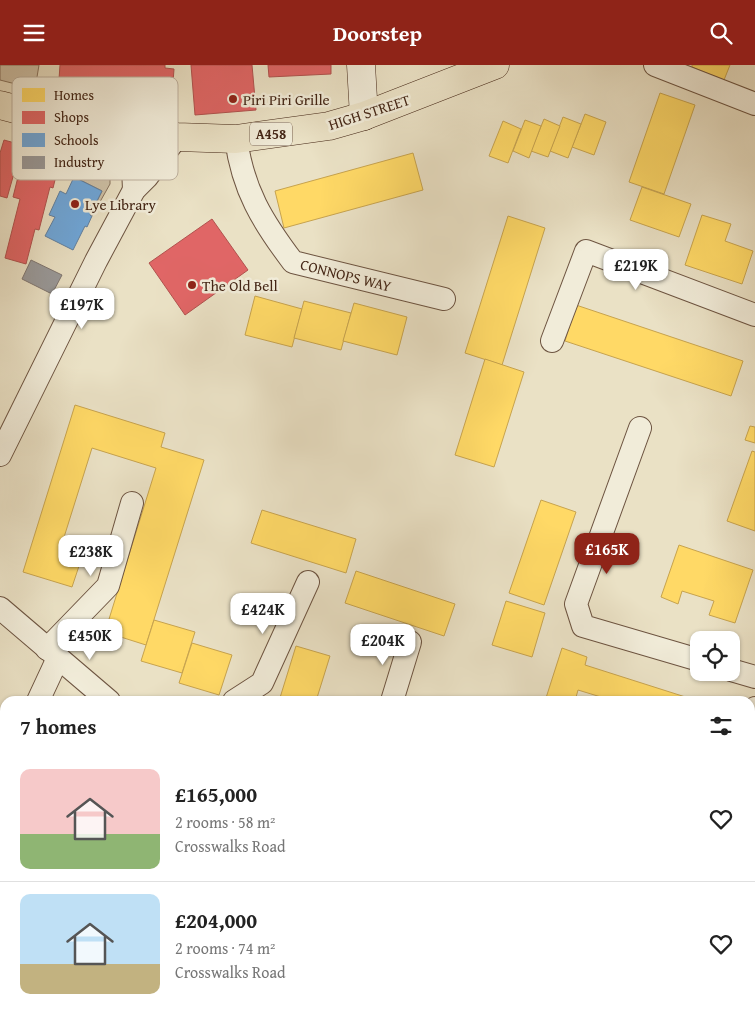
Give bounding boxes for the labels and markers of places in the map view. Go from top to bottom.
place label: Piri Piri Grille [243,89,330,110]
marker: Piri Piri Grille [227,93,239,105]
place label: Lye Library [85,194,156,215]
marker: Lye Library [69,198,81,210]
pin: £219K [601,249,671,291]
place label: The Old Bell [202,275,278,296]
marker: The Old Bell [186,279,198,291]
pin: £197K [47,287,117,330]
pin: £165K [572,533,642,575]
pin: £238K [56,535,126,577]
pin: £424K [228,593,298,635]
pin: £450K [55,619,125,661]
pin: £204K [348,623,418,666]

